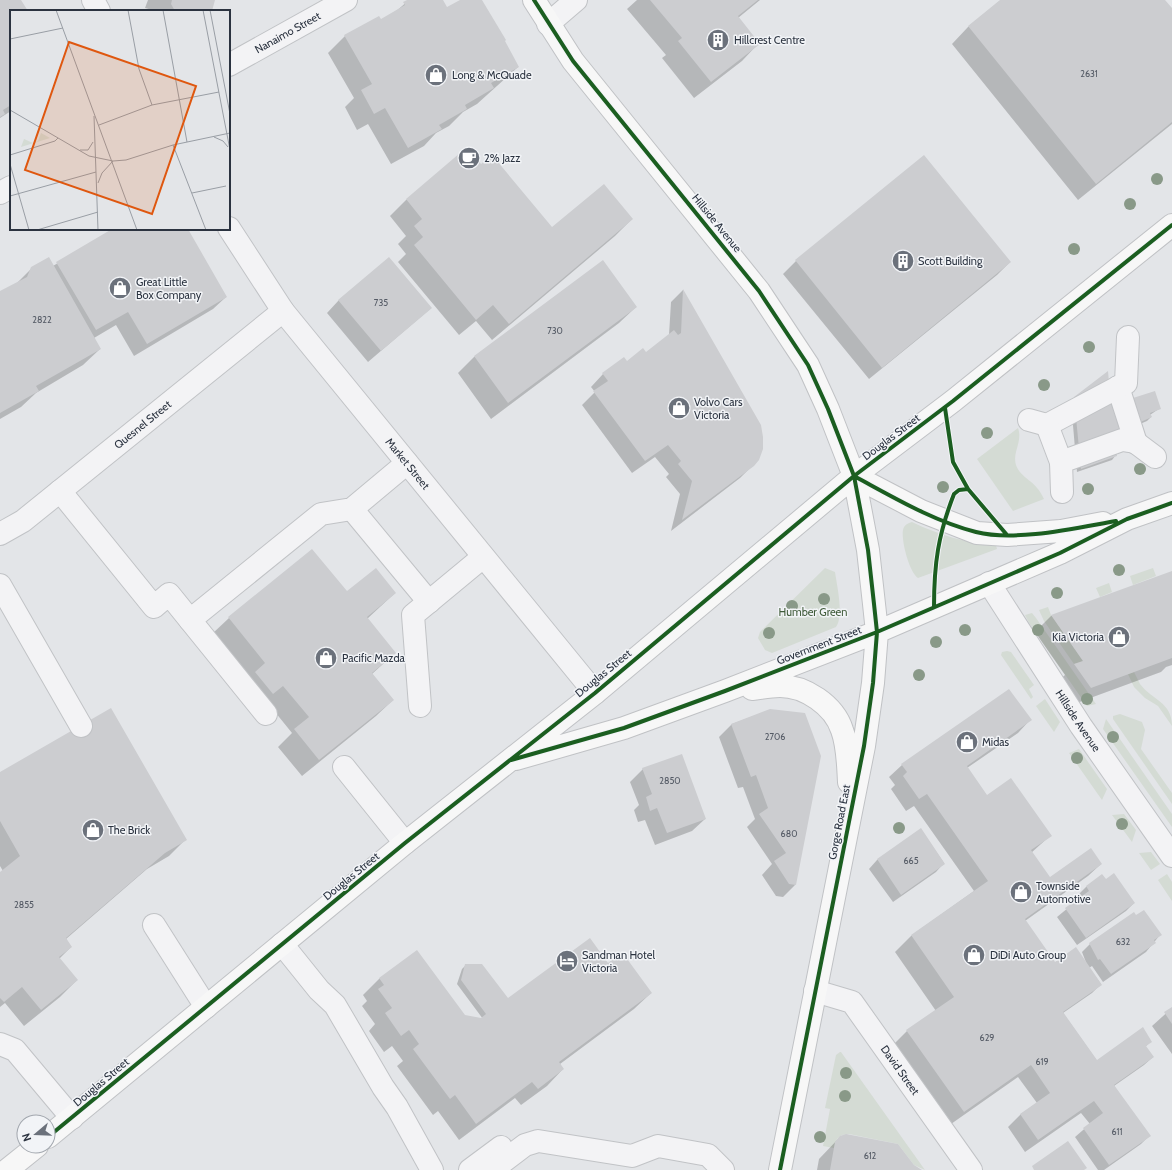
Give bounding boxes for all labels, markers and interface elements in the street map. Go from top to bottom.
street label: Nanaimo Street [252,8,323,56]
inset map [10,10,230,230]
building icon: Hillcrest Centre [705,27,731,53]
place label: Hillcrest Centre [734,33,805,47]
shop icon: Long & McQuade [423,62,449,88]
place label: Long & McQuade [452,68,532,82]
house number: 2631 [1080,68,1098,79]
cafe icon: 2% Jazz [456,145,482,171]
place label: 2% Jazz [484,151,520,165]
street label: Hillside Avenue [689,191,745,255]
building icon: Scott Building [890,248,916,274]
place label: Scott Building [918,254,983,268]
shop icon: Great Little Box Company [107,275,133,301]
place label: Great Little Box Company [136,275,202,302]
house number: 735 [374,297,388,308]
house number: 2822 [32,314,52,325]
house number: 730 [547,325,563,336]
shop icon: Volvo Cars Victoria [666,395,692,421]
place label: Volvo Cars Victoria [694,395,743,422]
street label: Quesnel Street [111,397,174,452]
street label: Douglas Street [859,411,923,463]
street label: Market Street [382,435,433,492]
park label: Humber Green [779,605,847,619]
street label: Government Street [775,622,864,668]
shop icon: Kia Victoria [1106,624,1132,650]
place label: Kia Victoria [1052,630,1105,644]
shop icon: Pacific Mazda [313,645,339,671]
street label: Douglas Street [572,646,634,700]
place label: Pacific Mazda [342,651,405,665]
street label: Hillside Avenue [1053,687,1104,755]
shop icon: Midas [954,729,980,755]
house number: 2706 [765,731,785,742]
place label: Midas [982,735,1010,749]
house number: 2850 [659,775,681,786]
street label: Gorge Road East [825,783,853,861]
shop icon: The Brick [80,817,106,843]
place label: The Brick [108,823,150,837]
house number: 680 [781,828,797,839]
street label: Douglas Street [320,849,382,903]
house number: 665 [903,855,919,866]
shop icon: Townside Automotive [1008,879,1034,905]
place label: Townside Automotive [1036,879,1091,906]
house number: 2855 [14,899,34,910]
house number: 632 [1116,936,1131,947]
shop icon: DiDi Auto Group [961,942,987,968]
hotel icon: Sandman Hotel Victoria [554,948,580,974]
place label: Sandman Hotel Victoria [582,948,655,975]
place label: DiDi Auto Group [990,948,1066,962]
house number: 629 [980,1032,994,1043]
street label: David Street [878,1042,923,1098]
street label: Douglas Street [70,1054,132,1109]
house number: 619 [1035,1056,1049,1067]
north arrow [16,1114,56,1154]
house number: 611 [1112,1126,1123,1137]
text: N [19,1131,34,1143]
house number: 612 [864,1150,877,1161]

